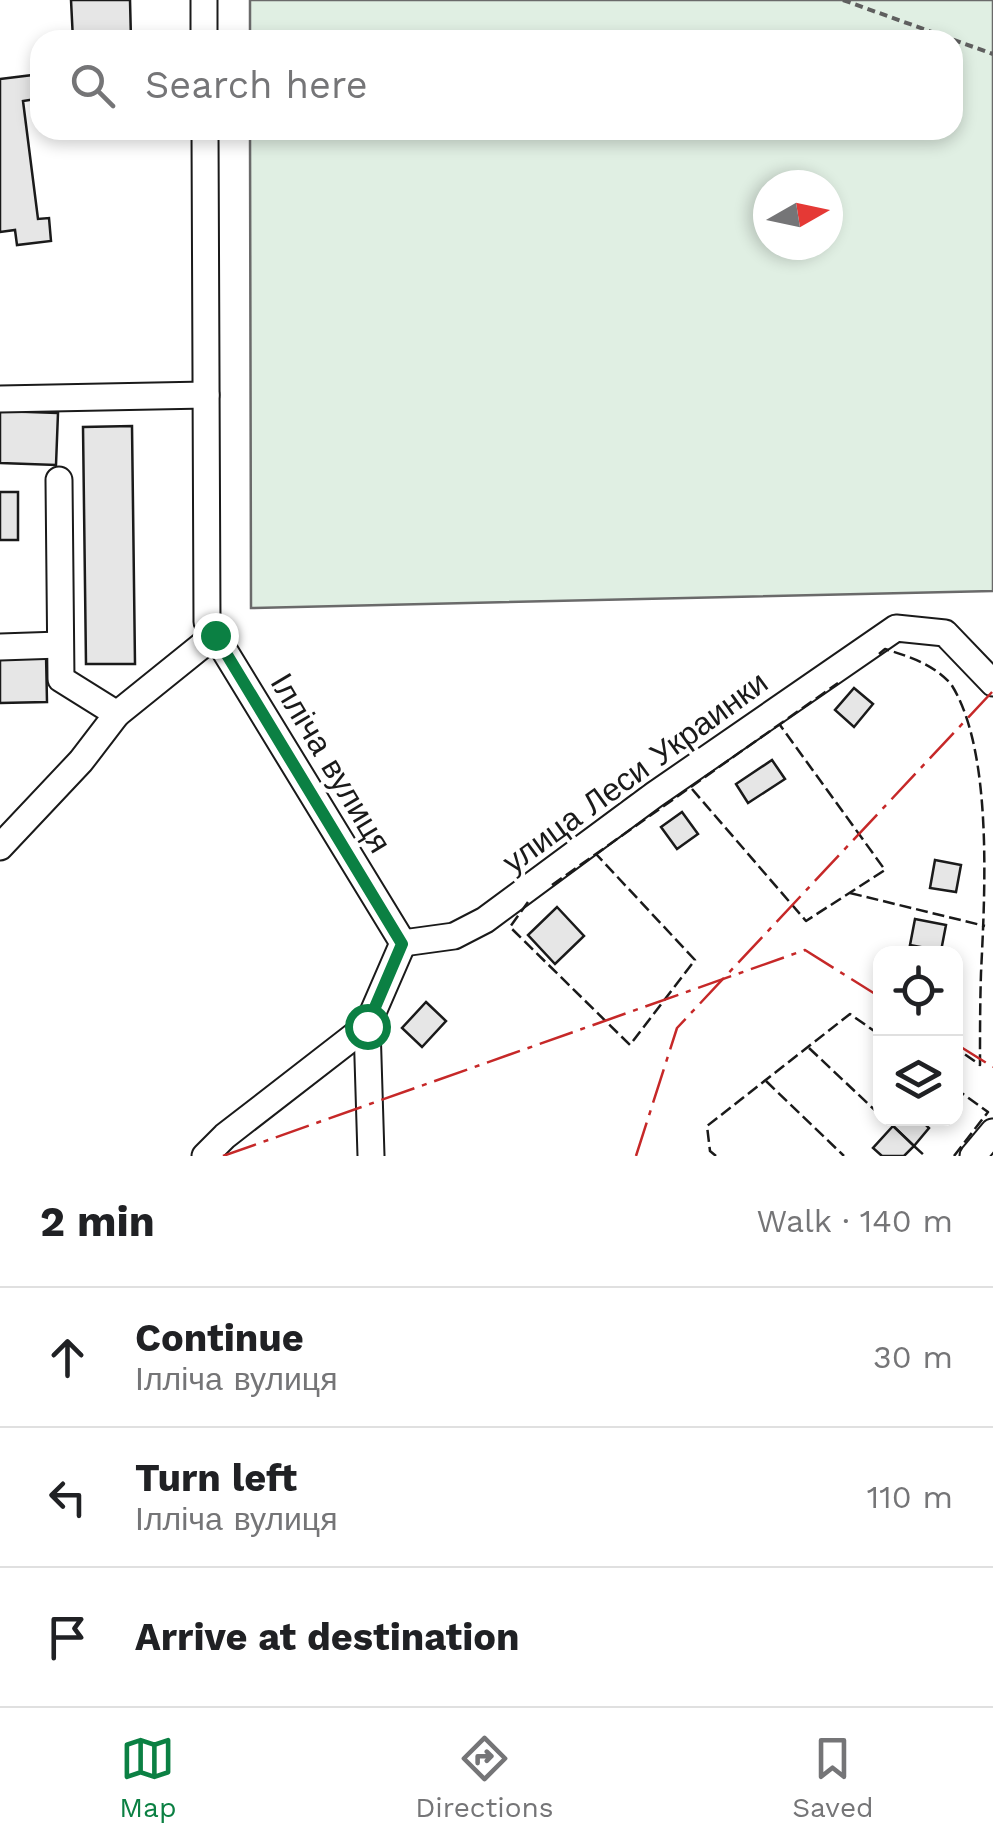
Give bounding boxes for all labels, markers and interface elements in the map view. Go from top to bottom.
search box [30,30,963,140]
icon: search [65,58,120,113]
text: Search here [145,63,368,107]
north arrow [753,170,843,260]
route end [193,613,239,659]
street label: улица Леси Украинки [495,663,775,881]
street label: Ілліча вулиця [263,666,399,860]
map controls [873,946,963,1126]
button: locate [873,946,963,1036]
route start [345,1004,391,1050]
button: layers [873,1036,963,1126]
text: 2 min [40,1197,155,1246]
text: Walk · 140 m [756,1202,953,1240]
text: Continue [135,1316,304,1360]
icon: ahead [40,1330,95,1385]
text: 30 m [873,1338,953,1376]
text: Ілліча вулиця [135,1360,338,1398]
text: Turn left [135,1456,297,1500]
icon: left [40,1470,95,1525]
text: 110 m [867,1478,953,1516]
text: Ілліча вулиця [135,1500,338,1538]
icon: arrive [40,1610,95,1665]
text: Arrive at destination [135,1615,520,1659]
tab: Map [119,1731,177,1824]
tab: Directions [415,1731,554,1824]
tab: Saved [792,1731,874,1824]

